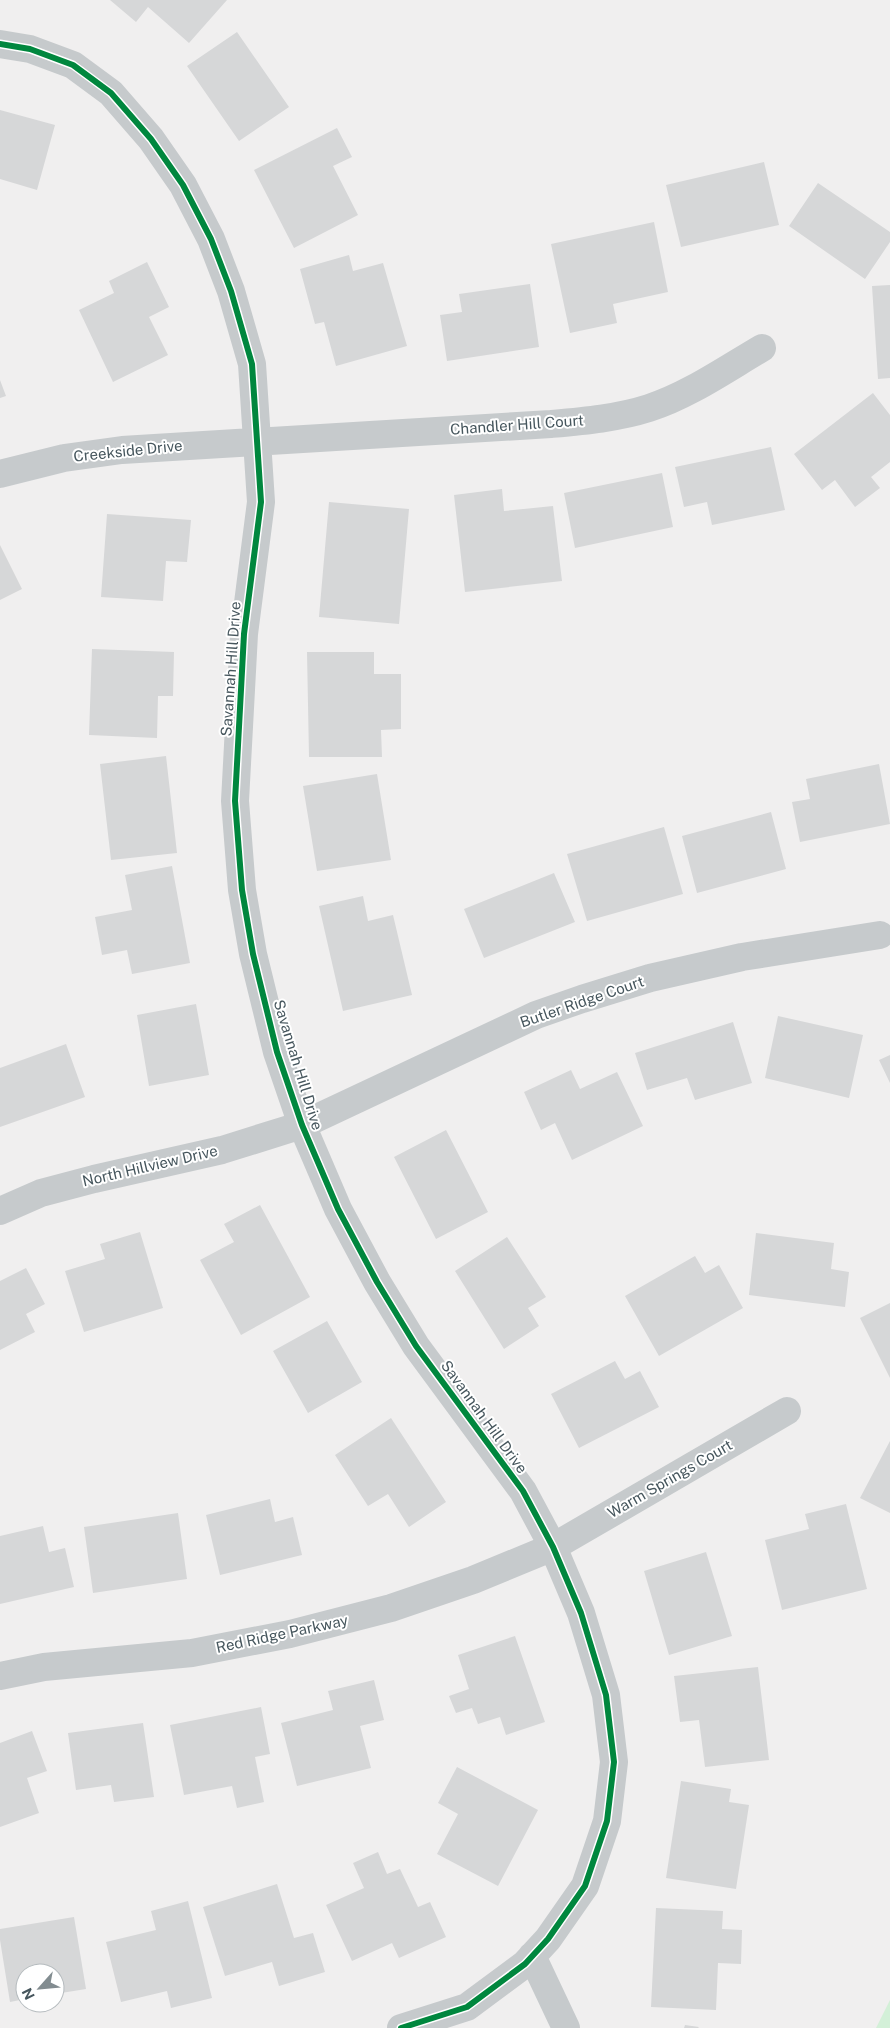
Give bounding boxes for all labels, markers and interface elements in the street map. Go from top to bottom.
street label: Chandler Hill Court [450,411,585,438]
street label: Creekside Drive [73,436,183,465]
street label: Savannah Hill Drive [217,601,244,737]
street label: Butler Ridge Court [518,972,646,1031]
street label: Savannah Hill Drive [271,998,326,1132]
street label: North Hillview Drive [81,1142,219,1189]
street label: Savannah Hill Drive [438,1357,531,1476]
street label: Warm Springs Court [604,1436,735,1521]
street label: Red Ridge Parkway [214,1611,349,1656]
north arrow [15,1963,65,2013]
text: N [19,1985,38,2002]

